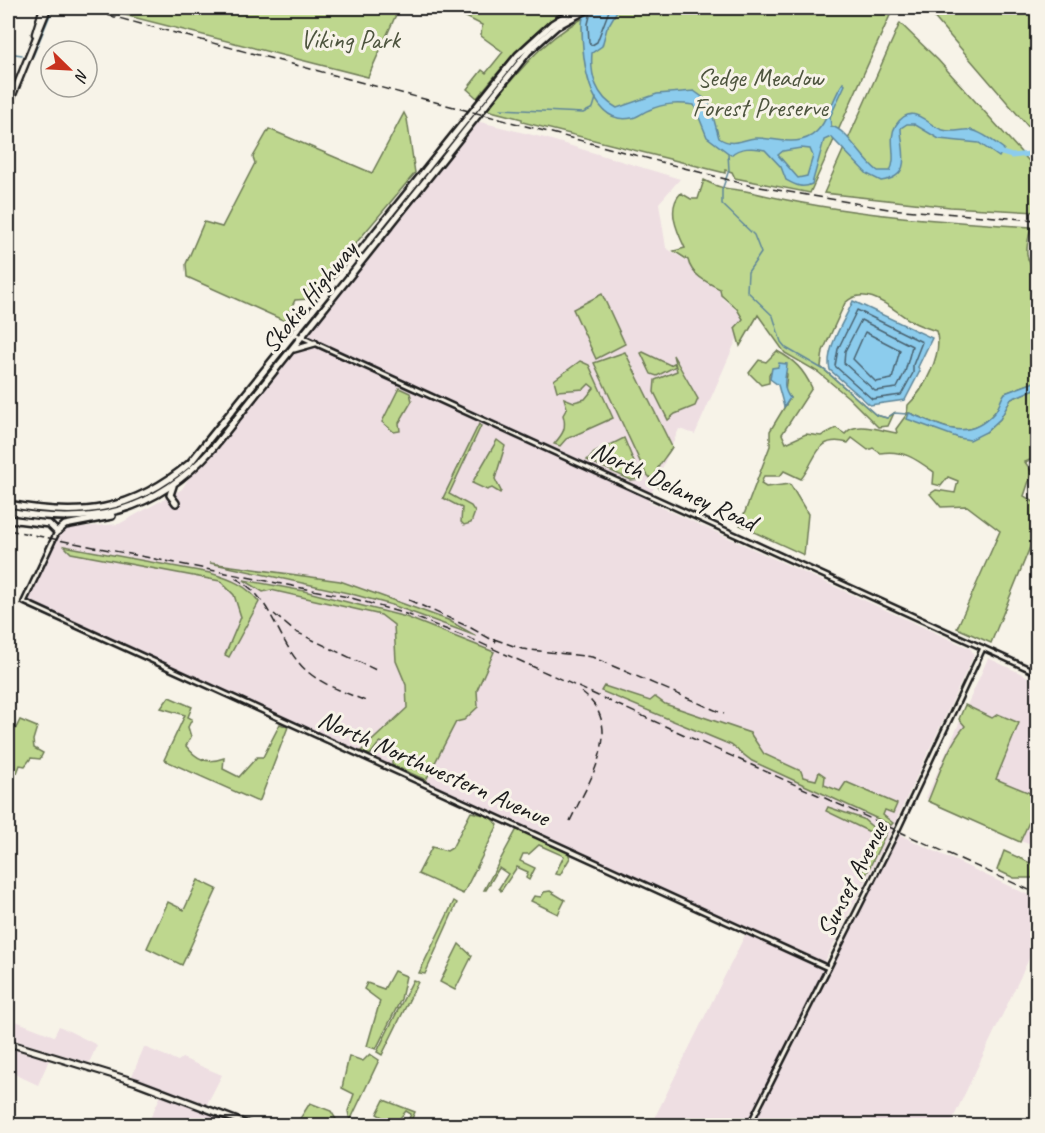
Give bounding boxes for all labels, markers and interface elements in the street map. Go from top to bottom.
park label: Viking Park [300,23,401,56]
north arrow [39,39,99,99]
park label: Sedge Meadow Forest Preserve [692,61,829,124]
text: N [69,66,93,86]
street label: Skokie Highway [254,233,366,360]
street label: North Delaney Road [586,433,765,540]
street label: North Northwestern Avenue [313,702,557,835]
street label: Sunset Avenue [809,814,896,942]

